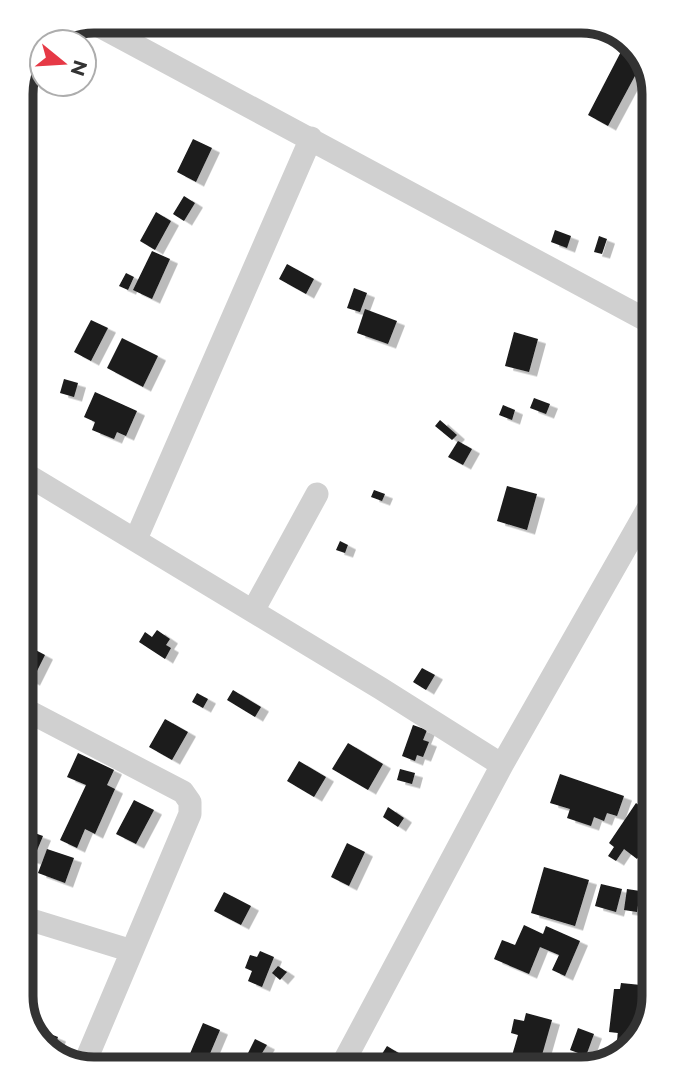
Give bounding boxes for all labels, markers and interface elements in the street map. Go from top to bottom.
north arrow [28,28,98,98]
text: N [65,57,92,79]

